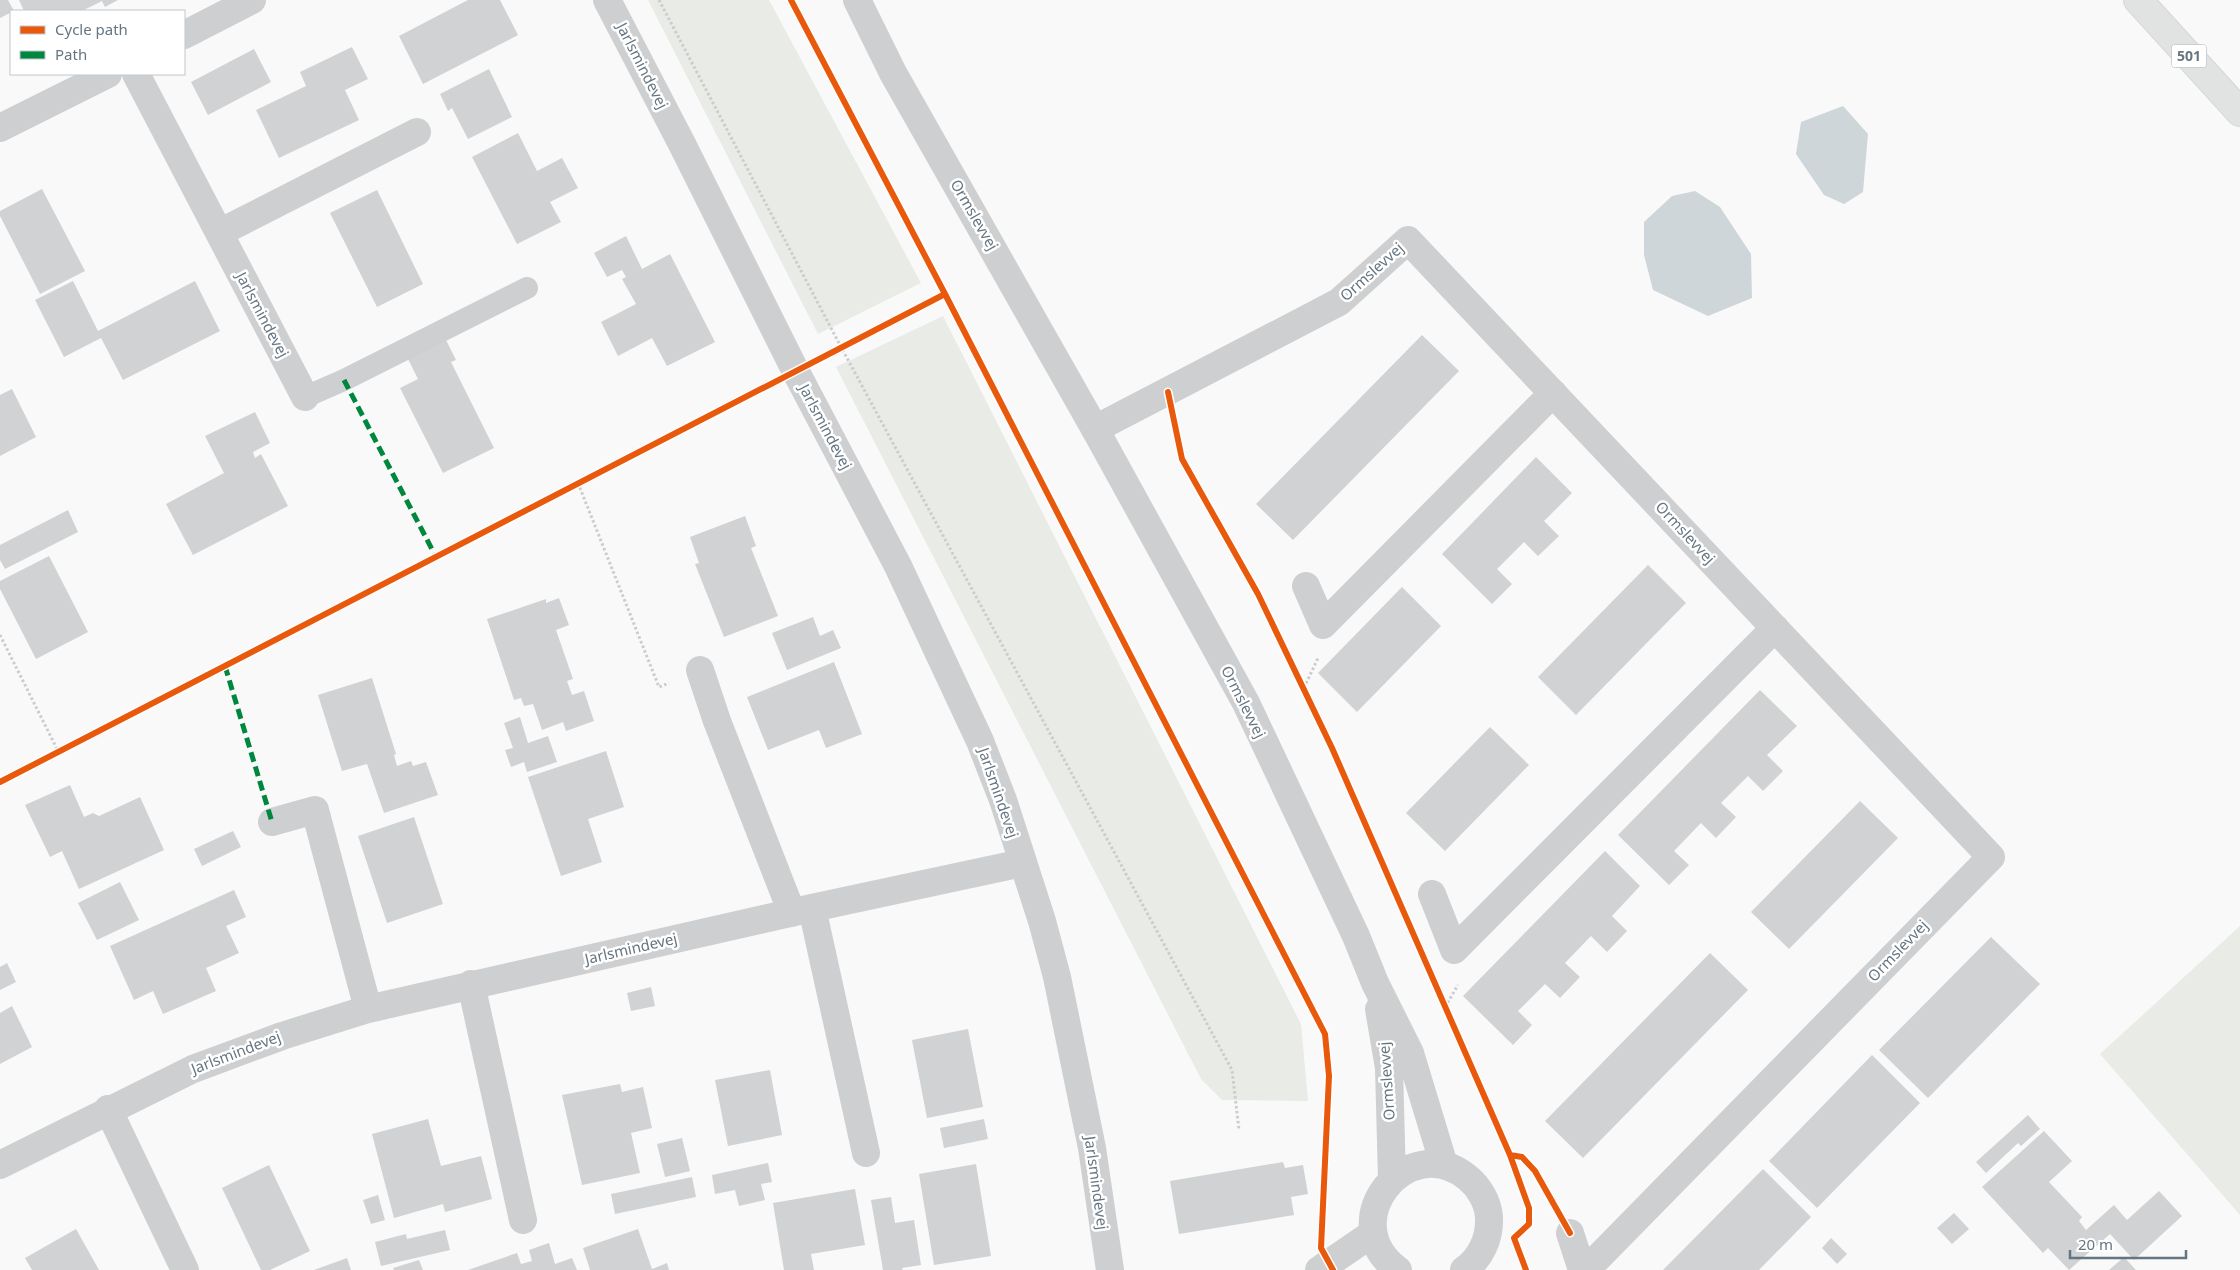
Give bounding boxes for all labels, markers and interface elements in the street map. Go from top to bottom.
legend [10,10,185,75]
street label: Jarlsmindevej [612,17,673,112]
text: Cycle path [55,19,128,39]
text: Path [55,44,87,64]
road number: 501 [2172,44,2206,68]
street label: Ormslevvej [947,175,1003,254]
street label: Ormslevvej [1335,237,1407,305]
street label: Jarlsmindevej [231,266,294,361]
street label: Jarlsmindevej [794,378,857,473]
street label: Ormslevvej [1652,497,1720,568]
street label: Ormslevvej [1217,662,1271,741]
street label: Jarlsmindevej [973,743,1024,840]
street label: Ormslevvej [1863,915,1932,986]
street label: Jarlsmindevej [581,928,679,969]
street label: Jarlsmindevej [186,1026,283,1079]
street label: Ormslevvej [1373,1041,1399,1121]
street label: Jarlsmindevej [1080,1133,1113,1231]
scale bar [2070,1228,2186,1260]
text: 20 m [2078,1234,2113,1254]

